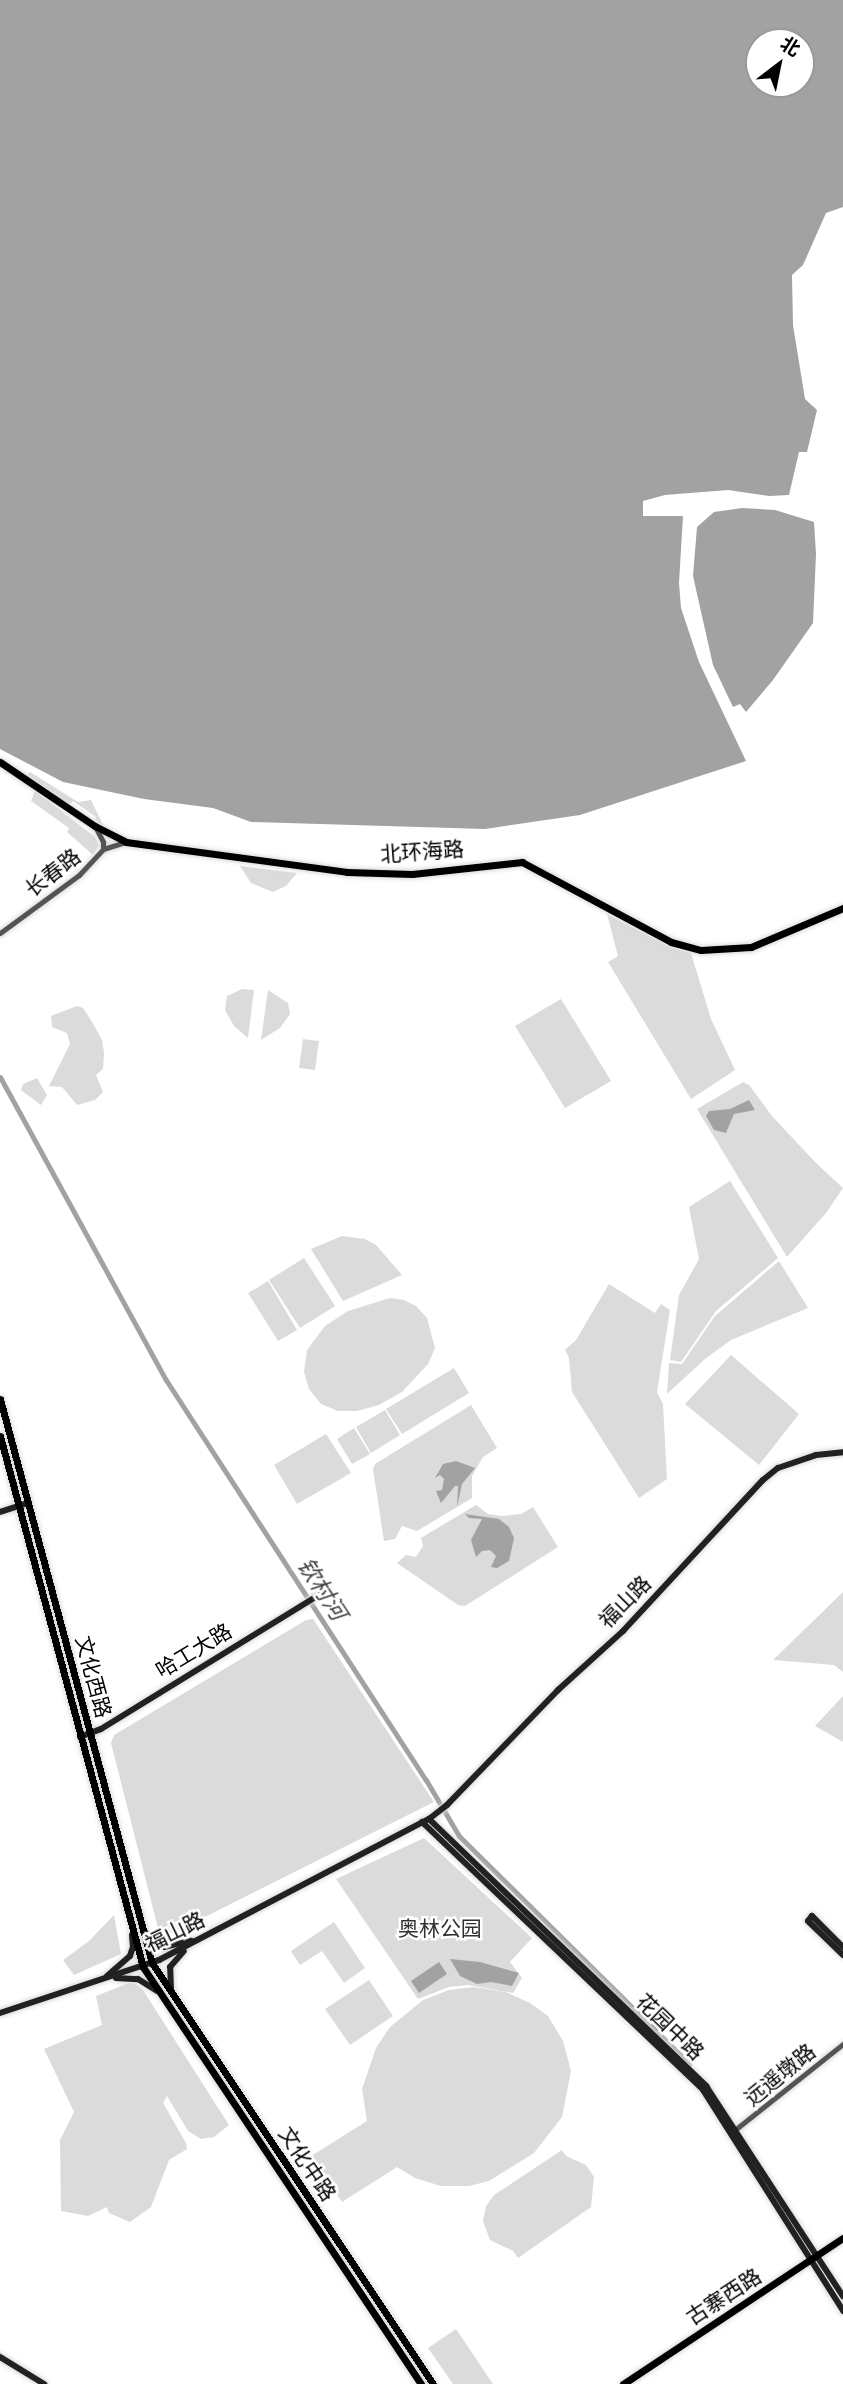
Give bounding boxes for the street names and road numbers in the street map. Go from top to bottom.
street label: 北环海路 [379,837,465,867]
street label: 长春路 [20,844,86,902]
street label: 福山路 [594,1571,656,1633]
street label: 哈工大路 [152,1619,236,1683]
street label: 文化西路 [70,1633,116,1721]
street label: 福山路 [141,1907,209,1957]
street label: 花园中路 [631,1989,709,2065]
street label: 远遥墩路 [739,2039,821,2111]
street label: 文化中路 [273,2122,341,2206]
street label: 古寨西路 [682,2264,766,2330]

